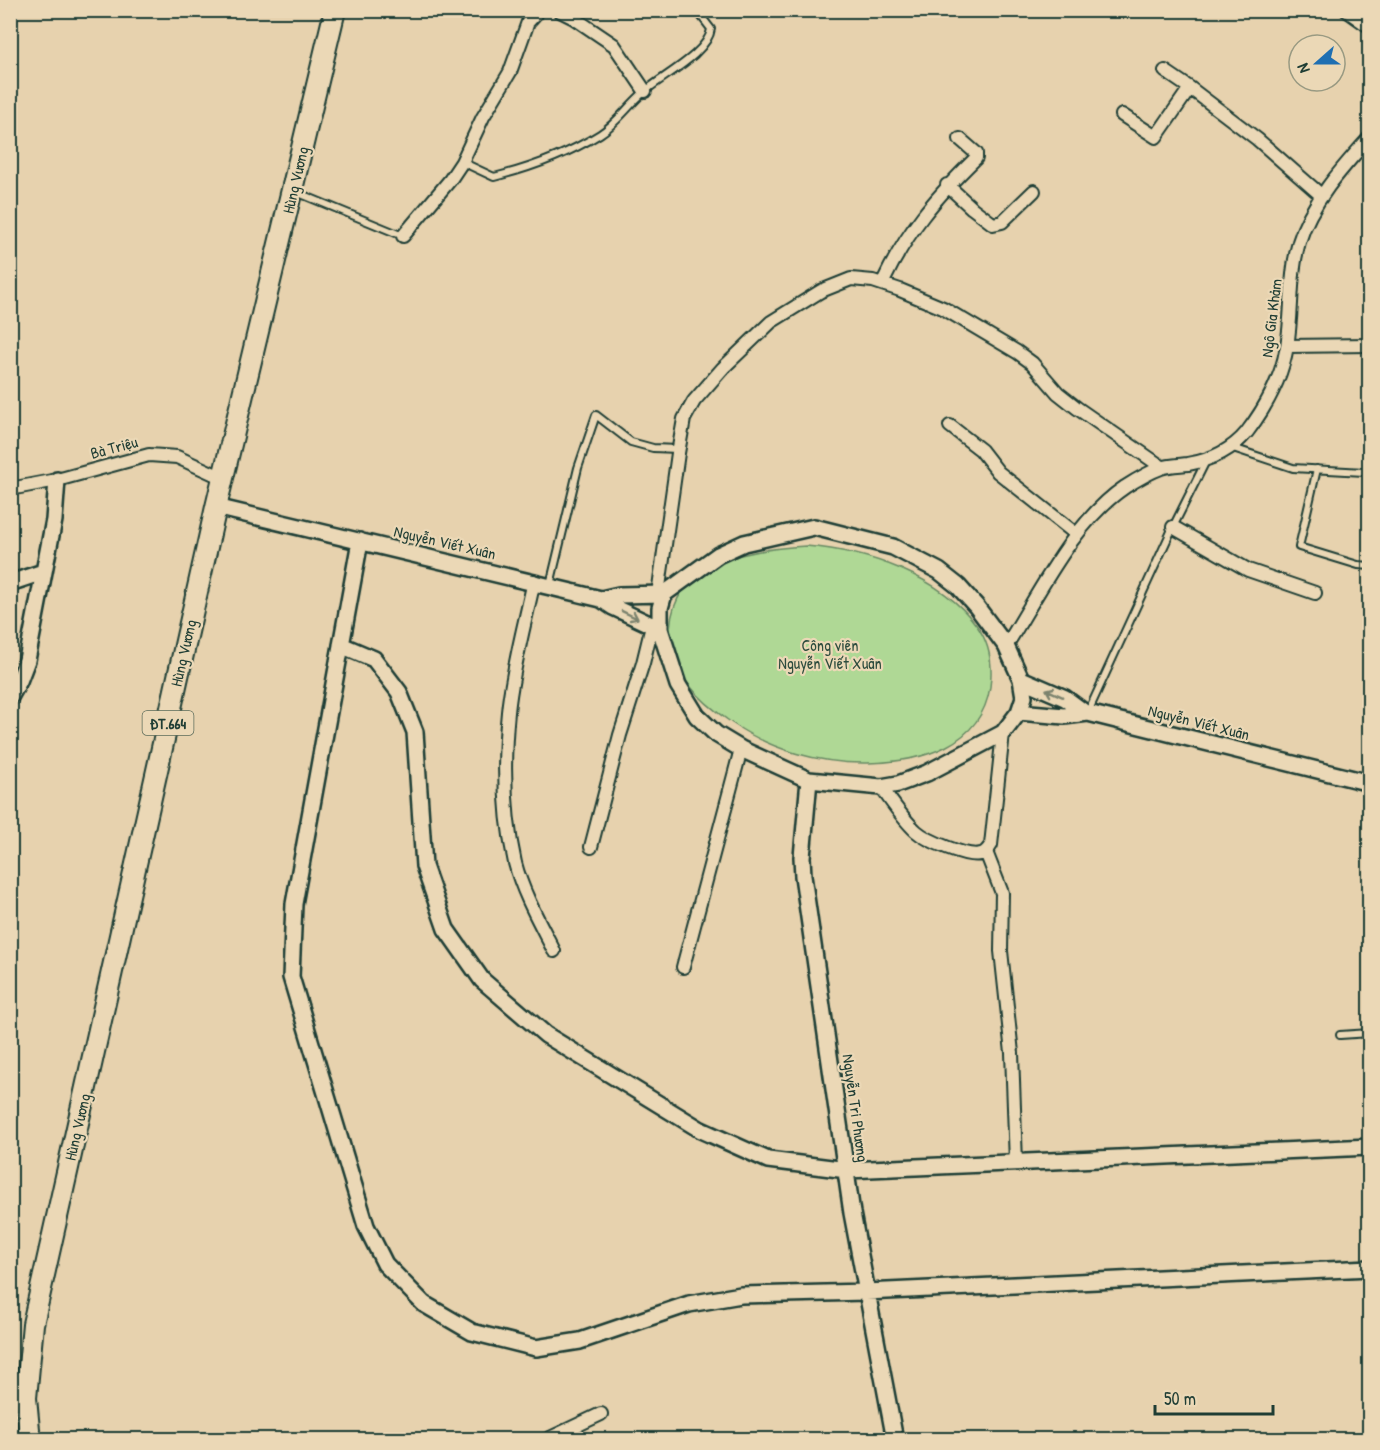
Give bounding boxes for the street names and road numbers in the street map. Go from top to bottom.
street label: Hùng Vương [277,144,313,216]
street label: Ngô Gia Khảm [1255,277,1287,359]
street label: Bà Triệu [88,430,141,464]
street label: Nguyễn Viết Xuân [392,520,498,564]
street label: Hùng Vương [165,617,201,689]
street label: Nguyễn Viết Xuân [1146,699,1252,745]
road number: ĐT.664 [142,711,194,735]
street label: Nguyễn Tri Phương [838,1053,874,1163]
street label: Hùng Vương [59,1091,95,1163]

